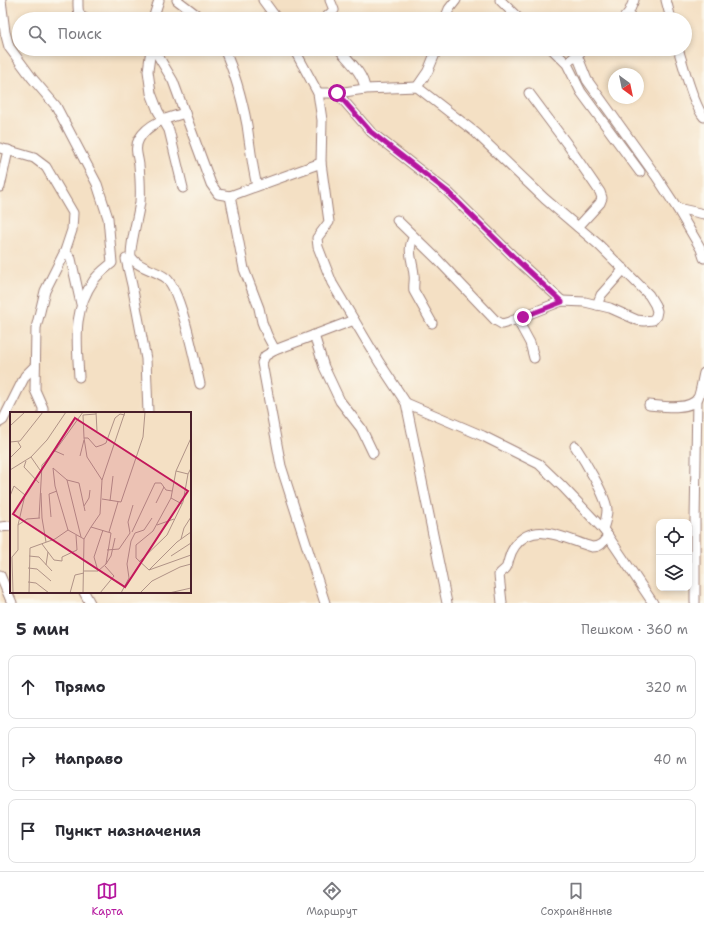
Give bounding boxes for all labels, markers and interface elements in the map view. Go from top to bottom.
search box [12,12,692,56]
icon: search [26,23,48,45]
text: Поиск [58,24,102,44]
north arrow [608,68,644,104]
route start [328,84,346,102]
route end [514,308,532,326]
inset map [10,412,191,593]
map controls [656,519,692,591]
button: locate [656,519,692,555]
button: layers [656,555,692,591]
text: 5 мин [16,618,69,640]
text: Пешком · 360 m [581,621,688,638]
icon: ahead [17,676,39,698]
text: Прямо [55,677,105,697]
text: 320 m [645,679,687,696]
icon: right [17,748,39,770]
text: Направо [55,749,123,769]
text: 40 m [653,751,687,768]
icon: arrive [17,820,39,842]
text: Пункт назначения [55,821,201,841]
tab: Карта [92,880,123,919]
tab: Маршрут [306,880,357,919]
tab: Сохранённые [541,880,612,919]

